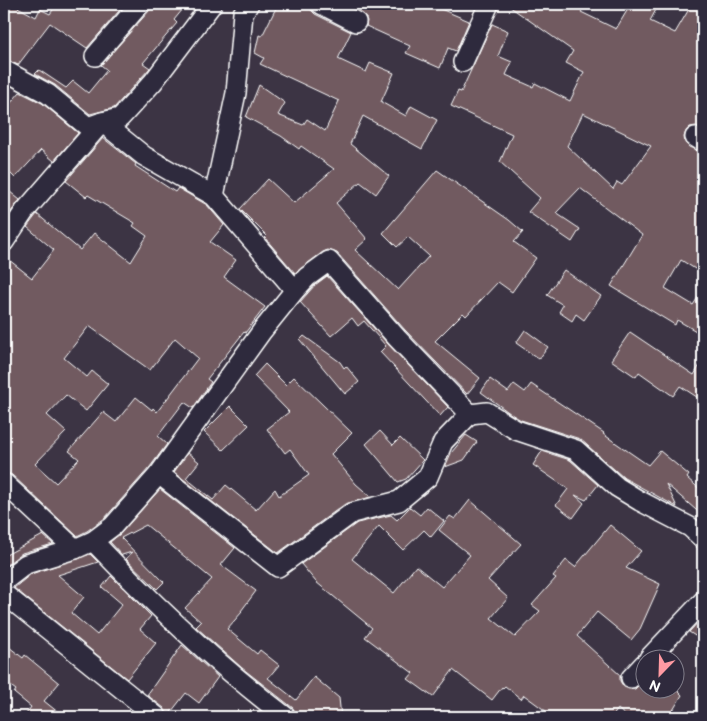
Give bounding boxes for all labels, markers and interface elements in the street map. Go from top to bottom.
north arrow [634,648,684,698]
text: N [647,676,663,695]

